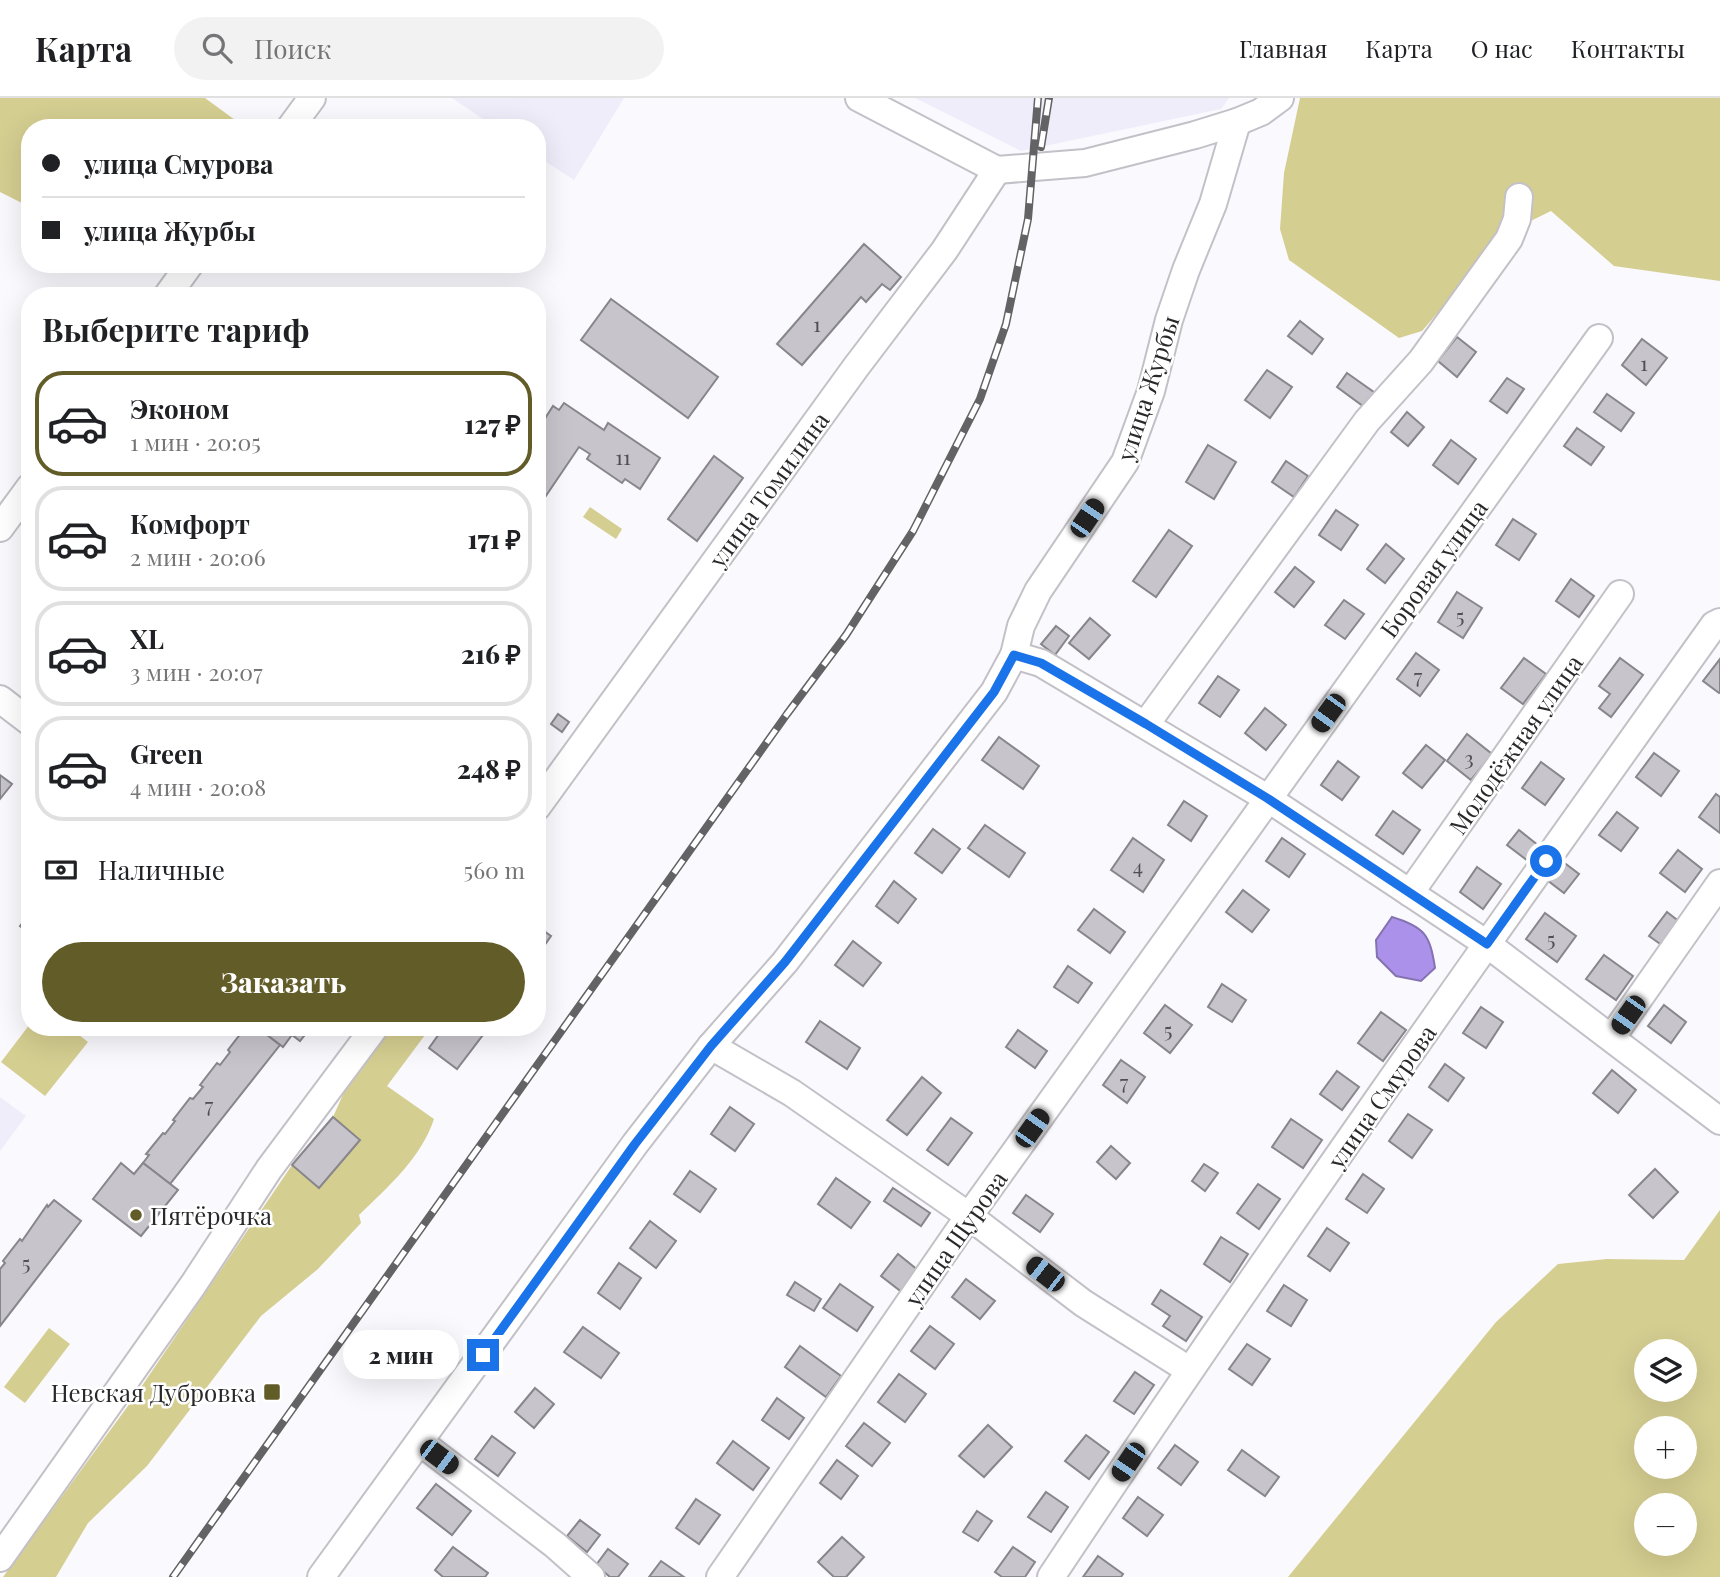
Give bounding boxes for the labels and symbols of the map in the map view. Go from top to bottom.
house number: 1 [813,309,821,337]
street label: улица Журбы [1108,311,1186,466]
house number: 1 [1640,348,1648,376]
street label: улица Томилина [700,405,835,574]
house number: 11 [615,442,631,470]
street label: Боровая улица [1372,493,1494,643]
car [1067,495,1108,541]
house number: 5 [1456,601,1464,629]
street label: Молодёжная улица [1441,648,1589,840]
house number: 7 [1414,661,1423,689]
car [1308,690,1349,736]
house number: 3 [1464,743,1474,771]
route start [1530,845,1562,877]
house number: 4 [1133,851,1143,879]
house number: 5 [1547,924,1555,952]
car [1608,992,1649,1038]
house number: 5 [1164,1015,1172,1043]
street label: улица Смурова [1319,1018,1442,1175]
house number: 7 [1120,1067,1129,1095]
house number: 7 [205,1090,214,1118]
car [1012,1105,1053,1151]
street label: улица Щурова [896,1164,1014,1313]
place label: Пятёрочка [150,1199,272,1231]
marker: Пятёрочка [128,1207,144,1223]
house number: 5 [22,1248,30,1276]
car [1022,1253,1069,1295]
callout: 2 мин [343,1330,458,1380]
route end [467,1339,499,1371]
place label: Невская Дубровка [51,1376,256,1408]
marker: Невская Дубровка [262,1382,282,1402]
car [416,1436,463,1478]
car [1108,1439,1149,1485]

